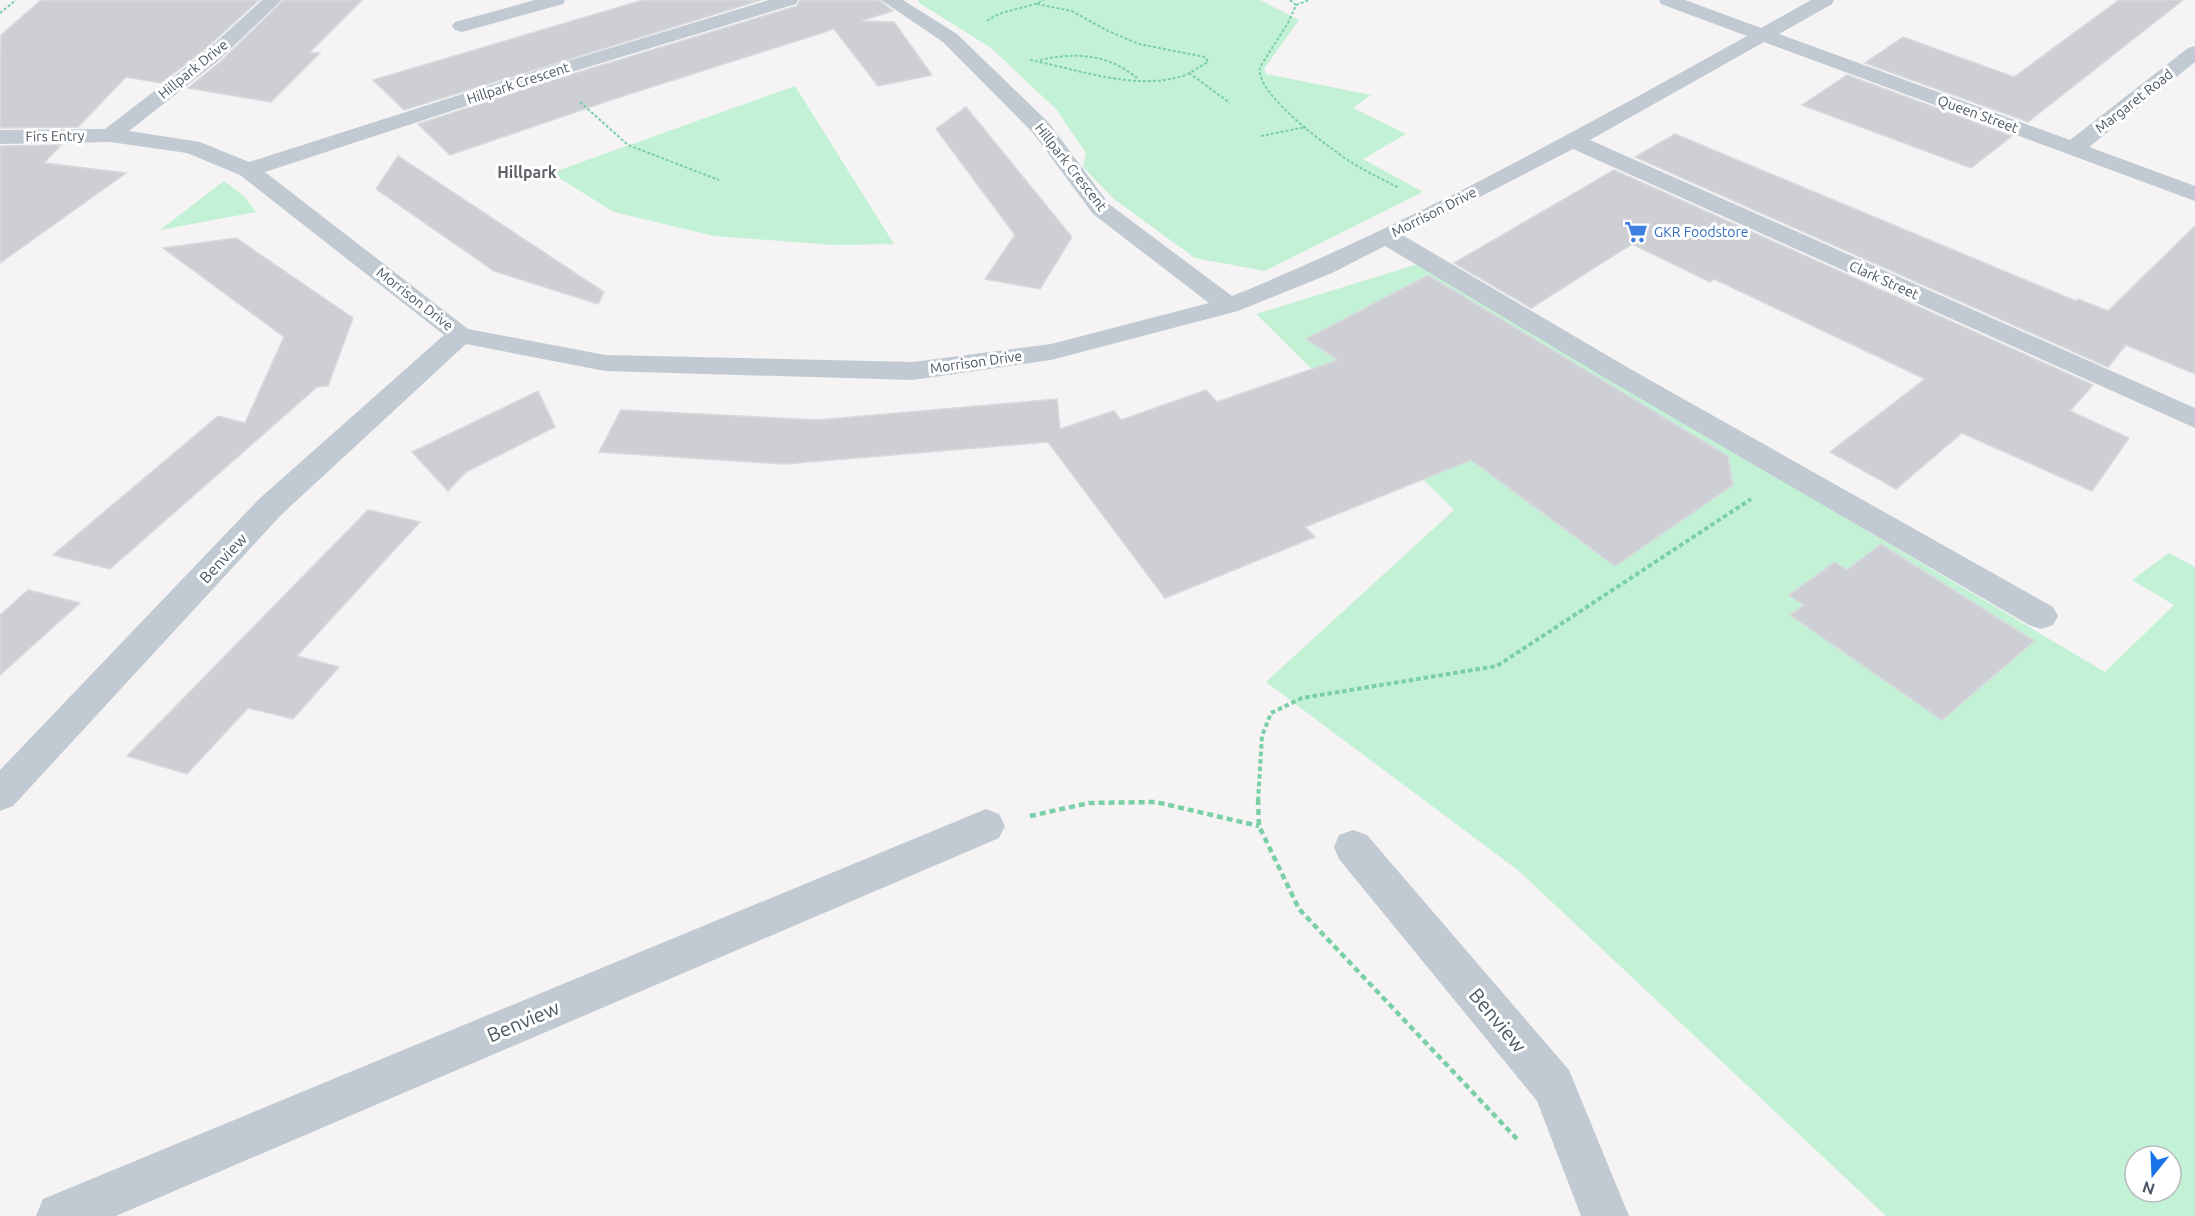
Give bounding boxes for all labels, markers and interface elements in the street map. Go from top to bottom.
street label: Hillpark Drive [155,36,231,102]
street label: Hillpark Crescent [465,59,572,107]
street label: Margaret Road [2092,66,2176,136]
street label: Queen Street [1936,92,2021,136]
street label: Hillpark Crescent [1032,120,1110,214]
street label: Firs Entry [25,127,85,145]
district label: Hillpark [497,163,557,181]
street label: Morrison Drive [1389,184,1479,240]
supermarket icon: GKR Foodstore [1623,219,1649,245]
place label: GKR Foodstore [1654,224,1748,240]
street label: Clark Street [1847,258,1922,303]
street label: Morrison Drive [373,264,457,334]
street label: Morrison Drive [929,348,1023,376]
street label: Benview [196,529,251,586]
street label: Benview [1465,983,1532,1057]
street label: Benview [483,995,563,1046]
north arrow [2123,1144,2183,1204]
text: N [2140,1178,2157,1199]

